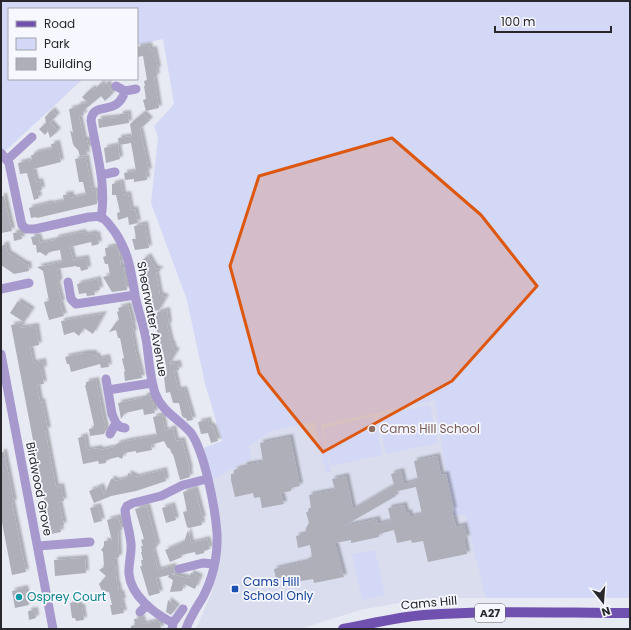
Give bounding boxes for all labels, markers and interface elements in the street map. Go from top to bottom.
legend [8,8,138,80]
scale bar [495,8,611,34]
text: 100 m [501,13,535,30]
text: Road [44,15,75,32]
text: Park [44,35,71,52]
text: Building [44,55,92,72]
street label: Shearwater Avenue [133,260,172,378]
place label: Cams Hill School [380,420,480,437]
marker: Cams Hill School [367,424,377,434]
street label: Birdwood Grove [22,441,57,537]
place label: Cams Hill School Only [243,573,314,604]
north arrow [583,582,623,622]
marker: Cams Hill School Only [230,584,240,594]
place label: Osprey Court [27,588,106,605]
marker: Osprey Court [14,592,24,602]
street label: Cams Hill [400,592,458,613]
text: N [600,603,612,620]
road number: A27 [475,604,505,622]

